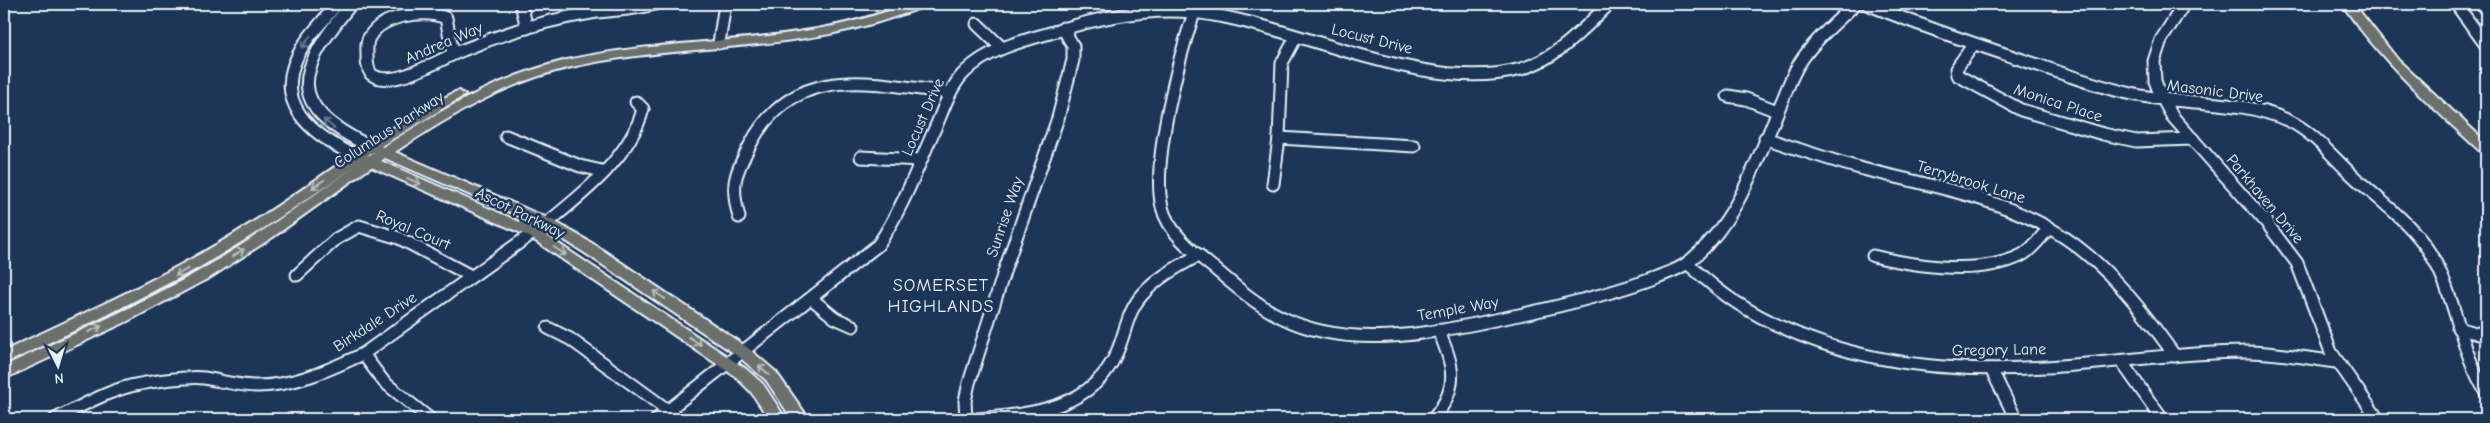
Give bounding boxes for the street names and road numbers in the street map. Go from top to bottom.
street label: Andrea Way [403,18,486,67]
street label: Locust Drive [1330,20,1414,58]
street label: Locust Drive [898,75,948,159]
street label: Masonic Drive [2166,76,2264,106]
street label: Monica Place [2011,80,2105,126]
street label: Columbus Parkway [331,87,448,172]
street label: Parkhaven Drive [2223,151,2307,247]
street label: Terrybrook Lane [1915,157,2027,207]
street label: Sunrise Way [983,174,1027,260]
street label: Ascot Parkway [472,184,568,243]
street label: Royal Court [373,206,453,254]
street label: Birkdale Drive [330,288,420,356]
street label: Temple Way [1416,293,1501,325]
street label: Gregory Lane [1952,340,2046,360]

